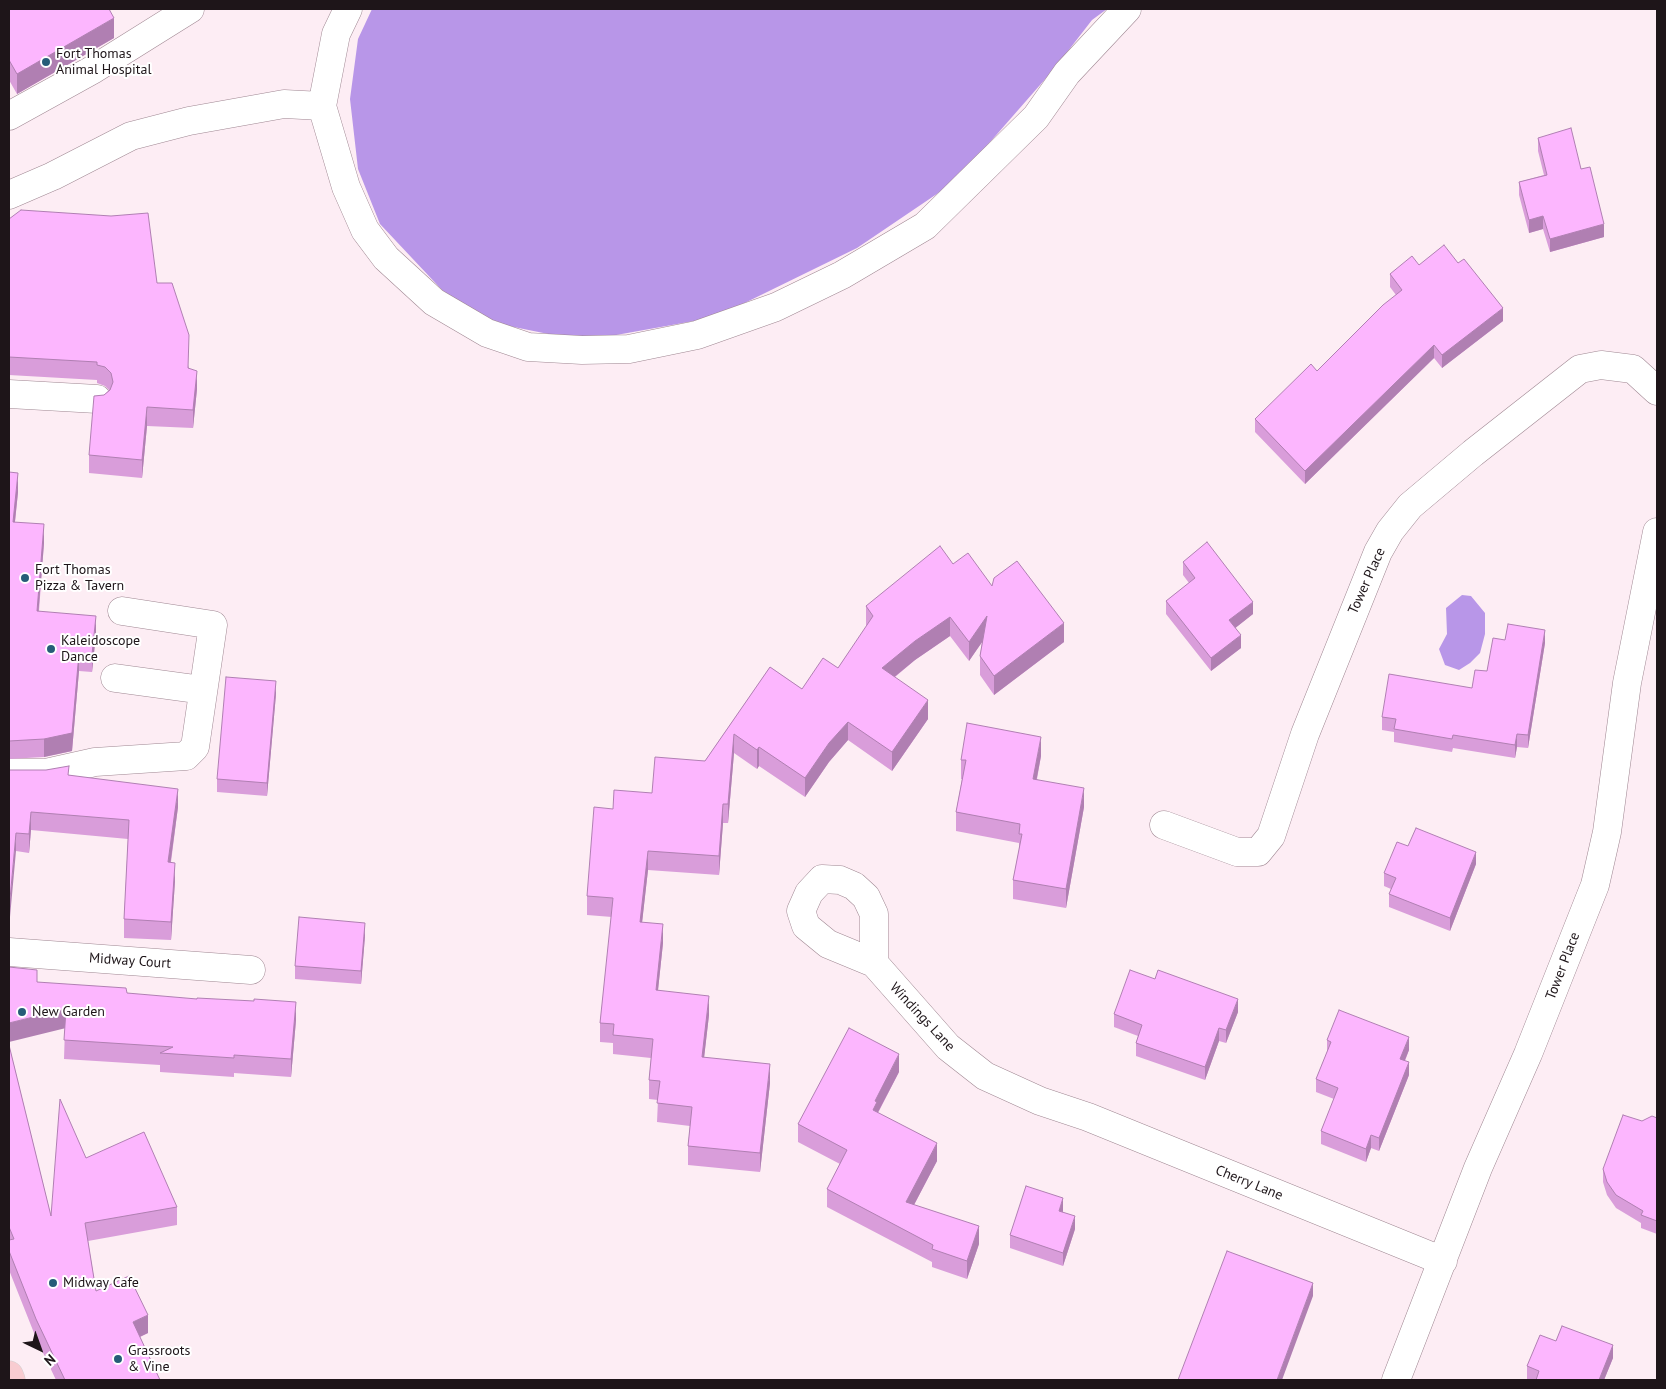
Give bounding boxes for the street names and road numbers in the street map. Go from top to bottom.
street label: Tower Place [1345,545,1389,617]
street label: Tower Place [1542,930,1584,1002]
street label: Midway Court [88,950,172,972]
street label: Windings Lane [886,979,958,1055]
street label: Cherry Lane [1213,1162,1285,1204]

